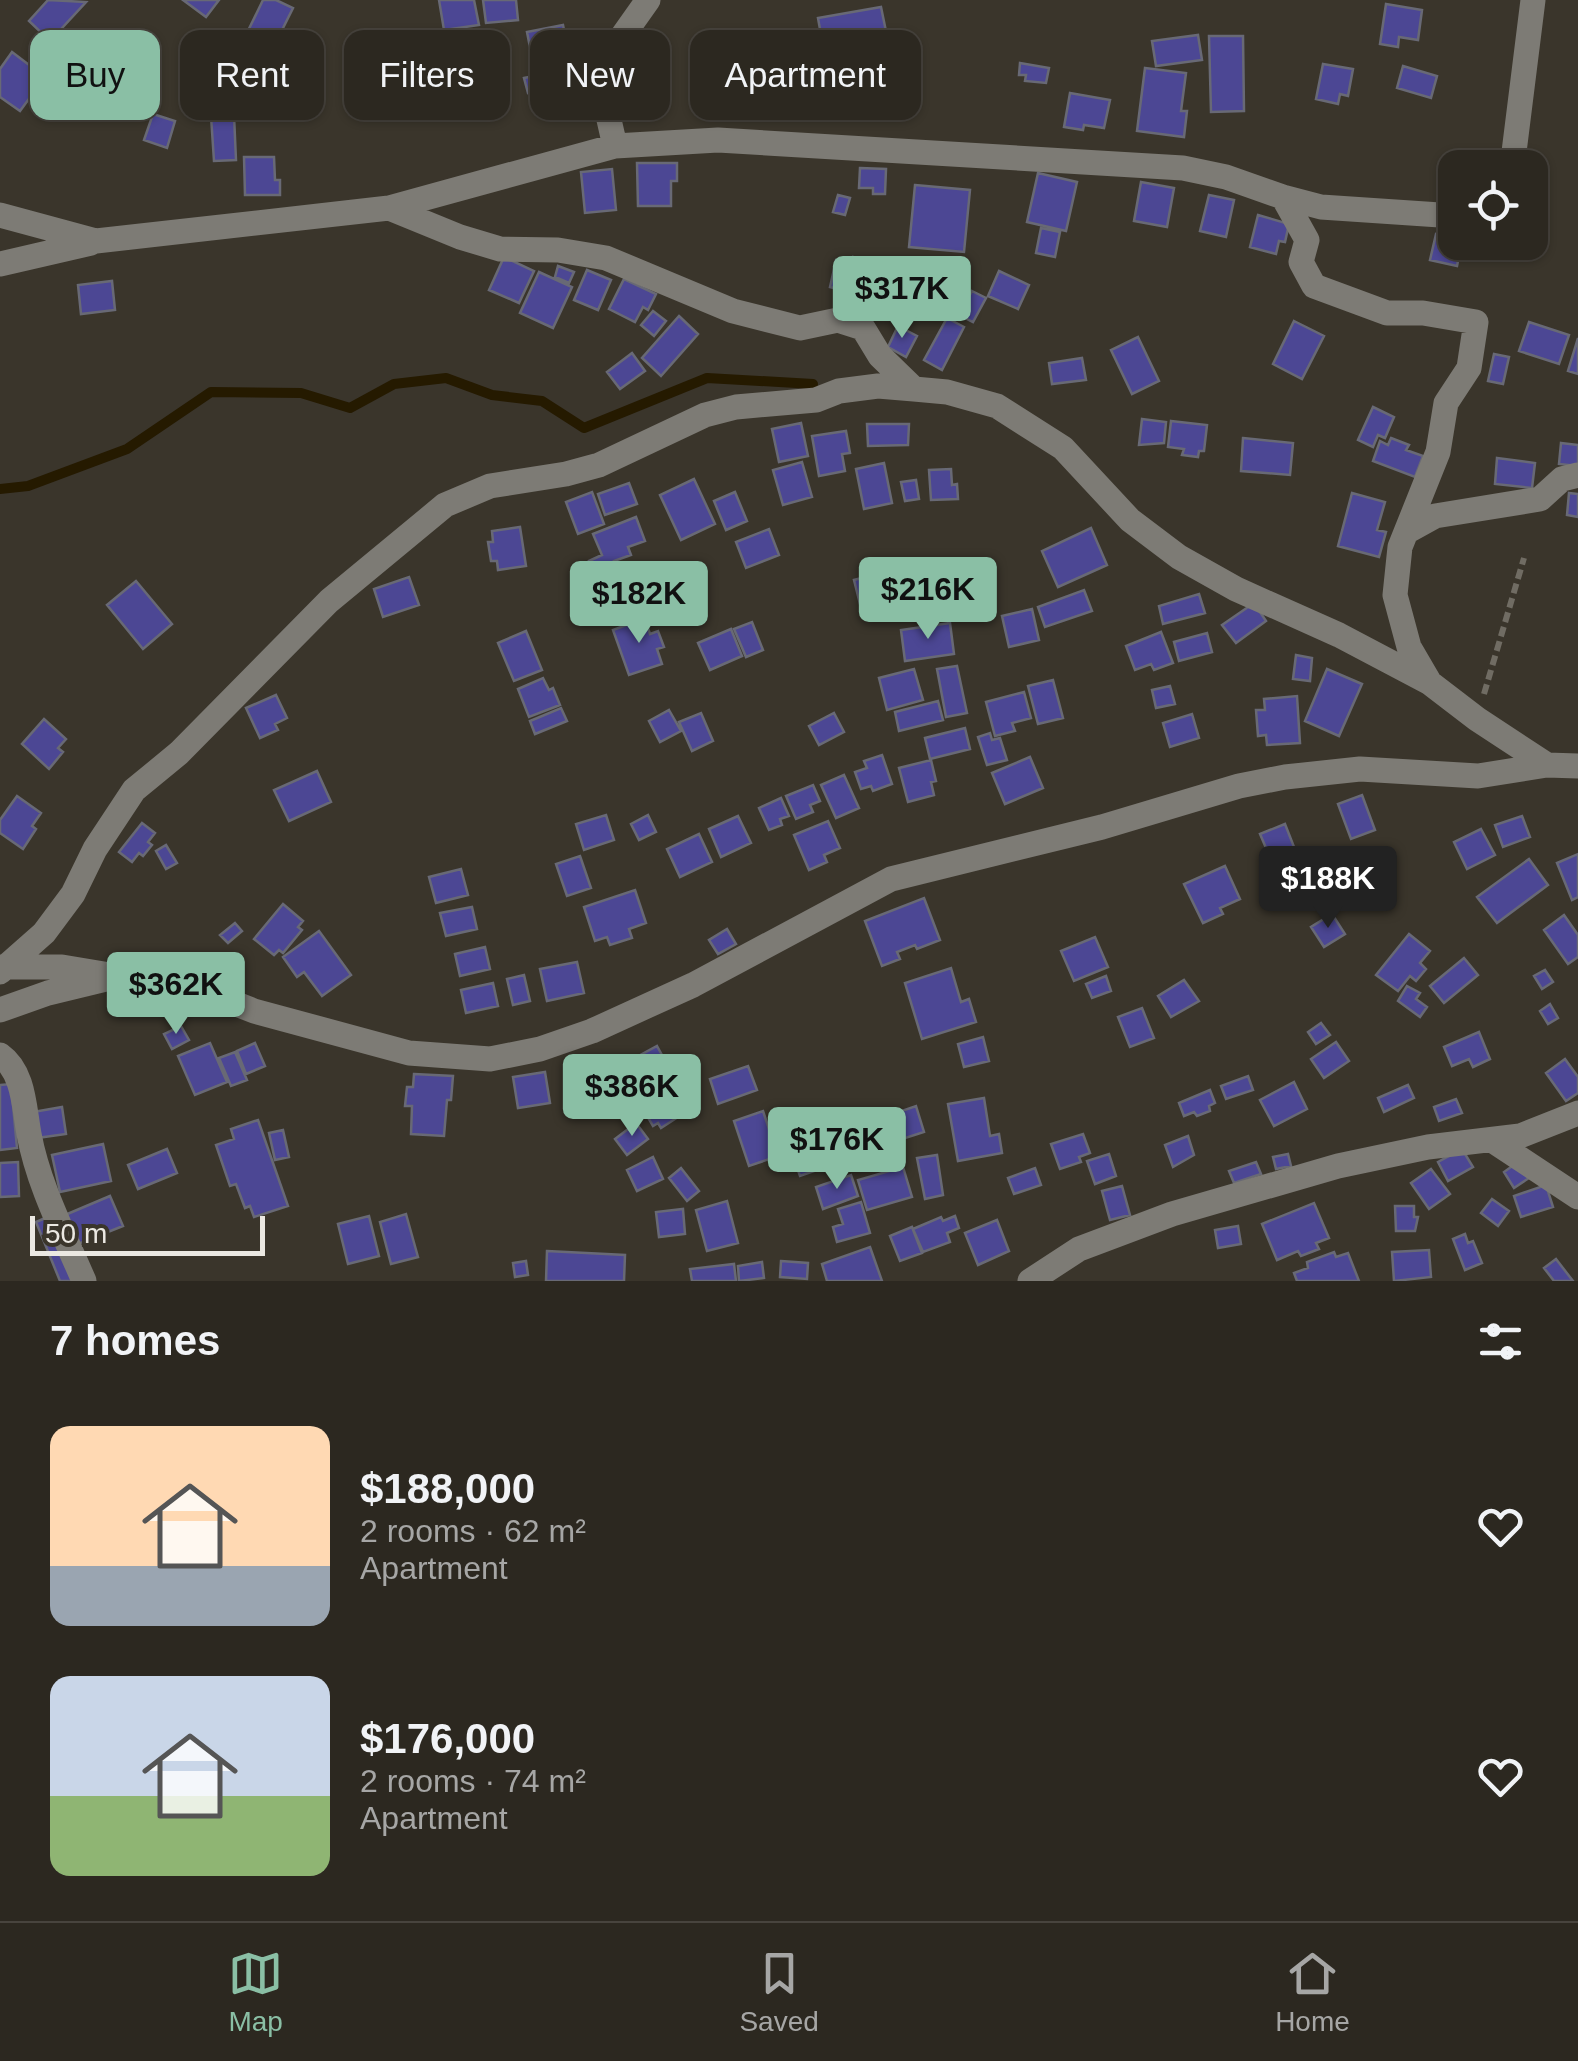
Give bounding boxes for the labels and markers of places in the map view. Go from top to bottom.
pin: $317K [832,256,972,341]
pin: $216K [858,557,998,642]
pin: $182K [569,561,709,646]
pin: $188K [1258,846,1398,931]
pin: $362K [106,952,246,1037]
pin: $386K [562,1054,702,1139]
pin: $176K [767,1107,907,1192]

